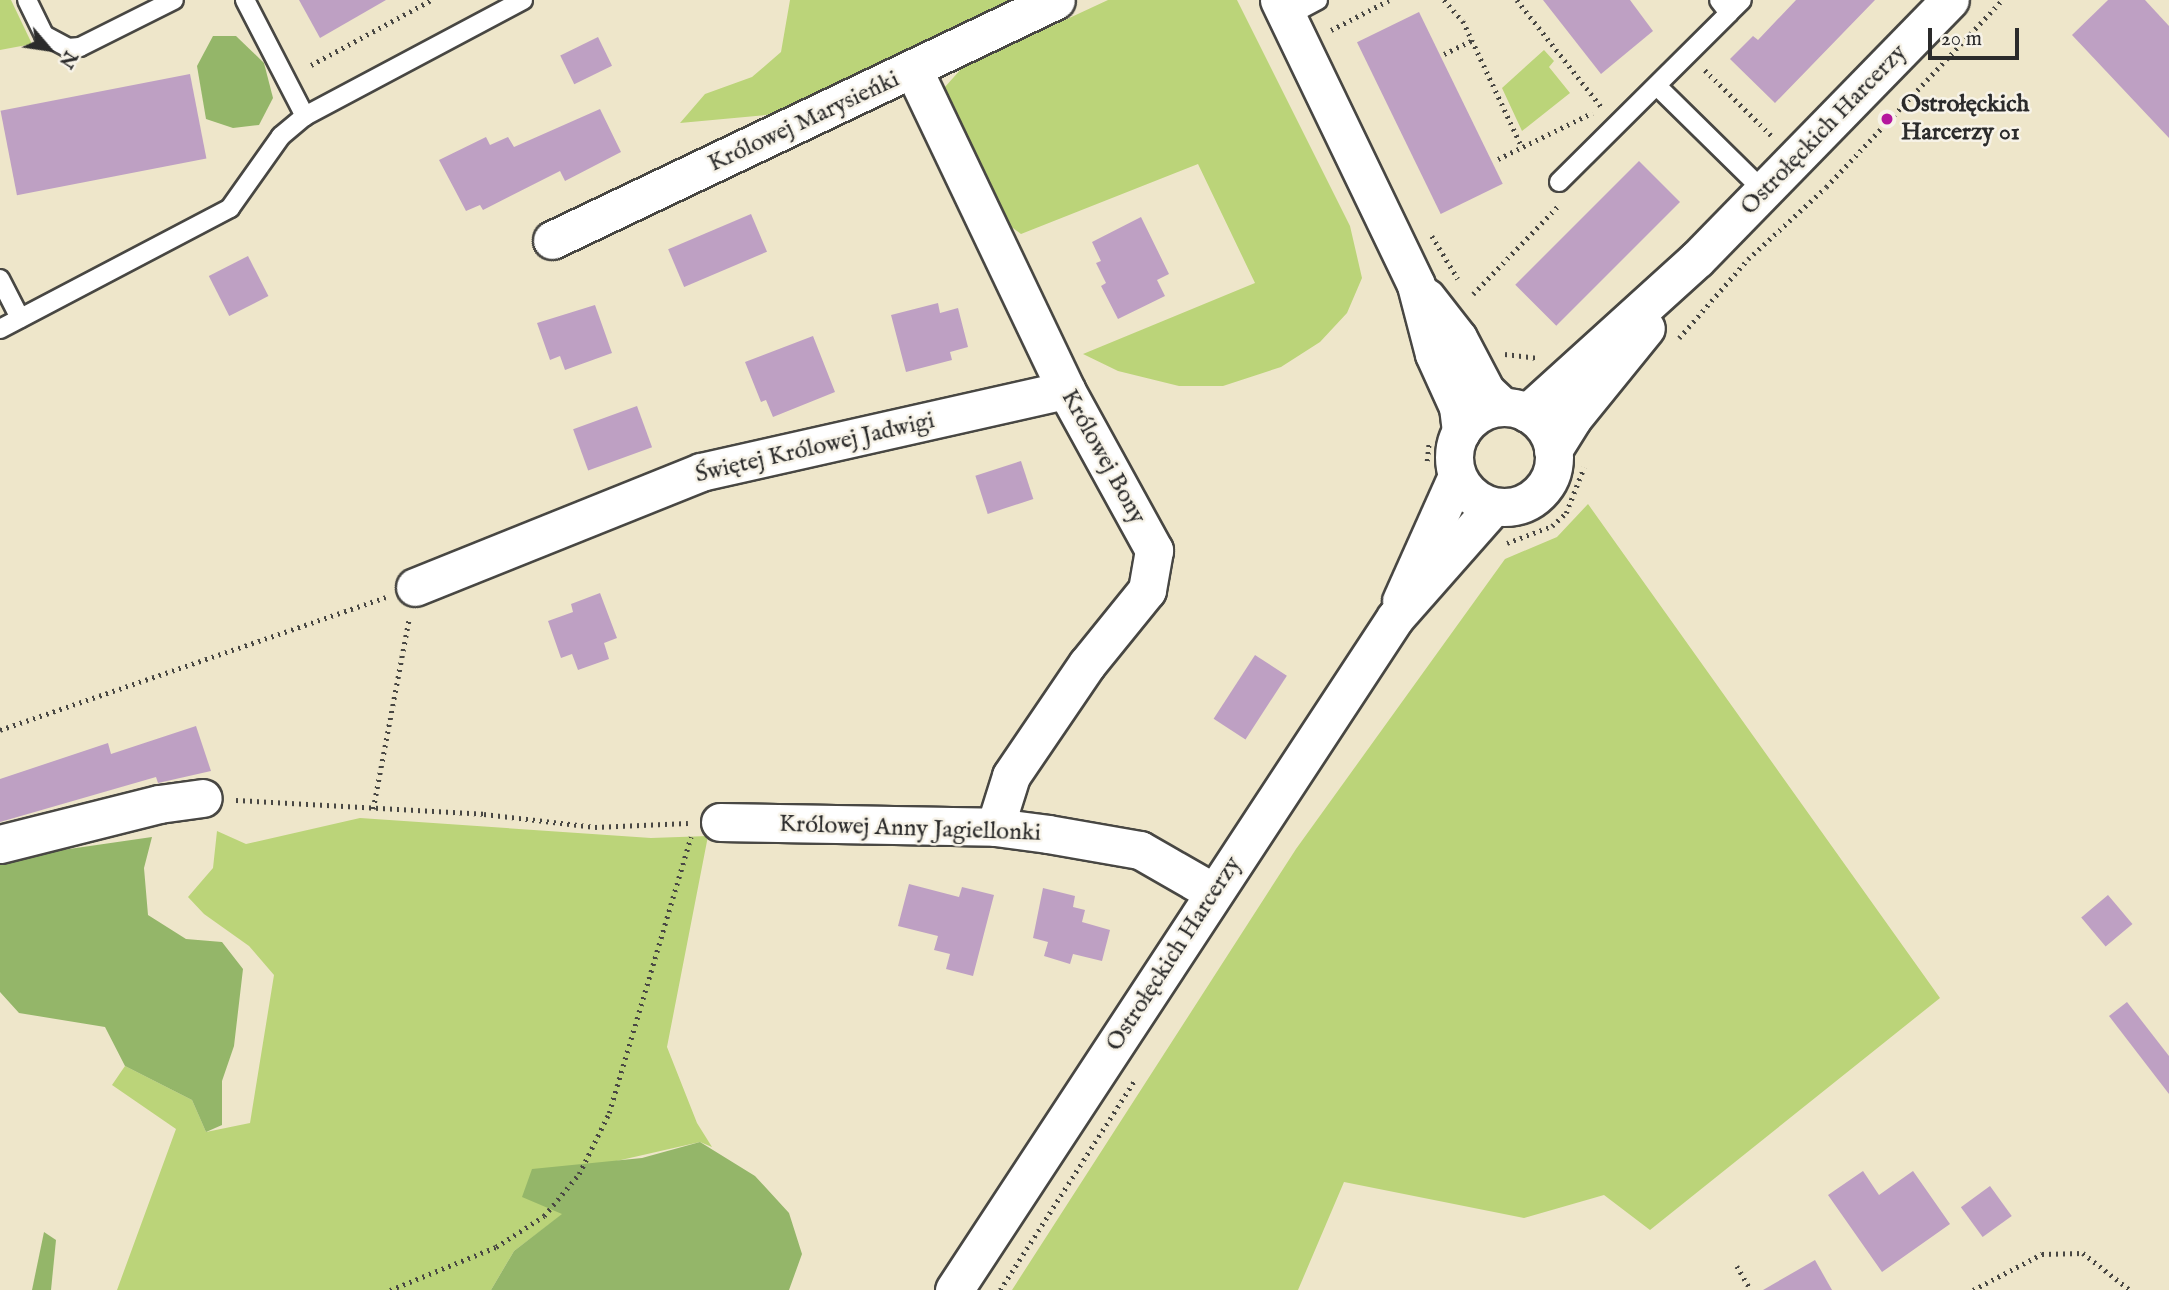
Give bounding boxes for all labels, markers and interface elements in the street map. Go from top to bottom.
north arrow [14,14,84,84]
scale bar [1931,14,2022,58]
text: 20 m [1941,26,1982,53]
street label: Ostrołęckich Harcerzy [1735,39,1913,221]
text: N [53,46,82,72]
street label: Królowej Marysieńki [704,65,904,179]
place label: Ostrołęckich Harcerzy 01 [1901,91,2029,147]
marker: Ostrołęckich Harcerzy 01 [1879,111,1895,127]
street label: Królowej Bony [1054,385,1152,529]
street label: Świętej Królowej Jadwigi [693,406,937,490]
street label: Królowej Anny Jagiellonki [778,810,1042,848]
street label: Ostrołęckich Harcerzy [1100,851,1248,1057]

